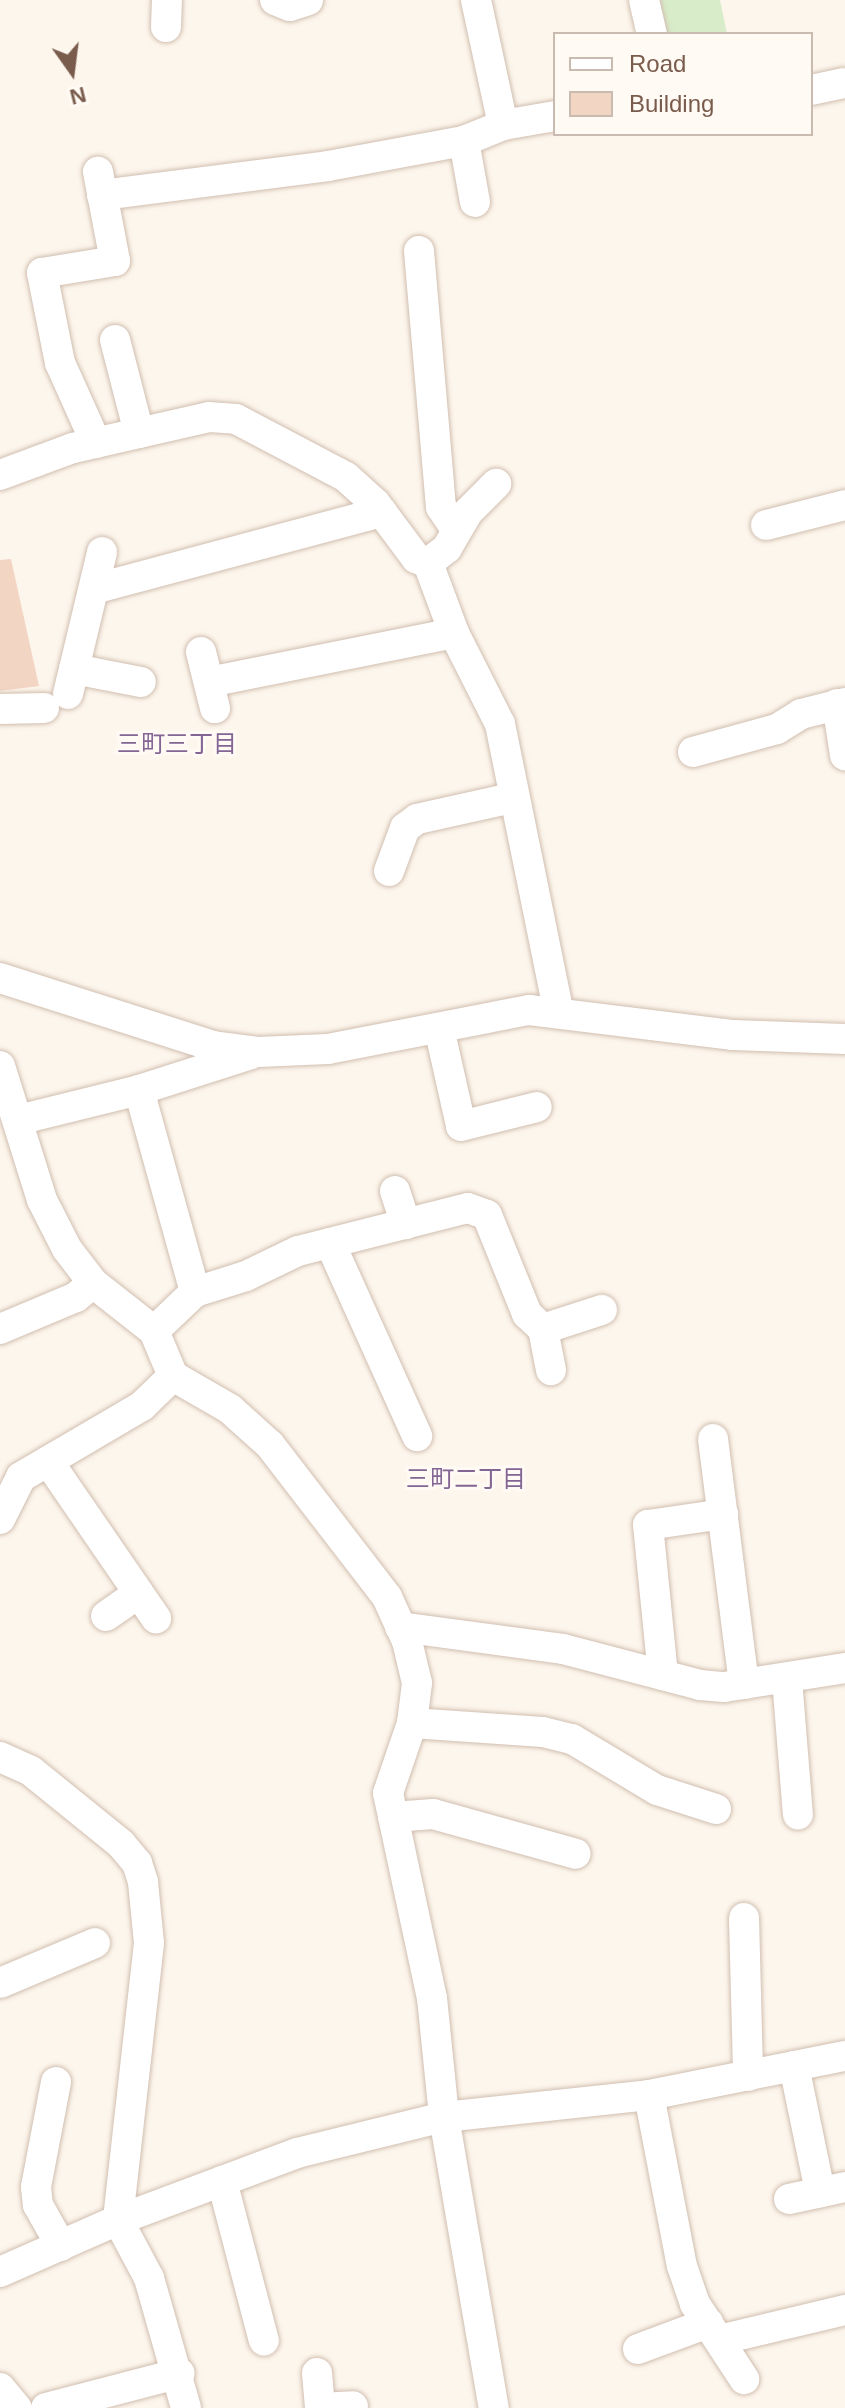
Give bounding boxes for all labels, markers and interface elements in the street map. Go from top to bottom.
north arrow [32,32,112,112]
legend [553,32,813,136]
text: Road [629,50,686,77]
text: N [67,82,89,110]
text: Building [629,90,714,117]
district label: 三町三丁目 [117,730,237,758]
district label: 三町二丁目 [406,1465,526,1493]

